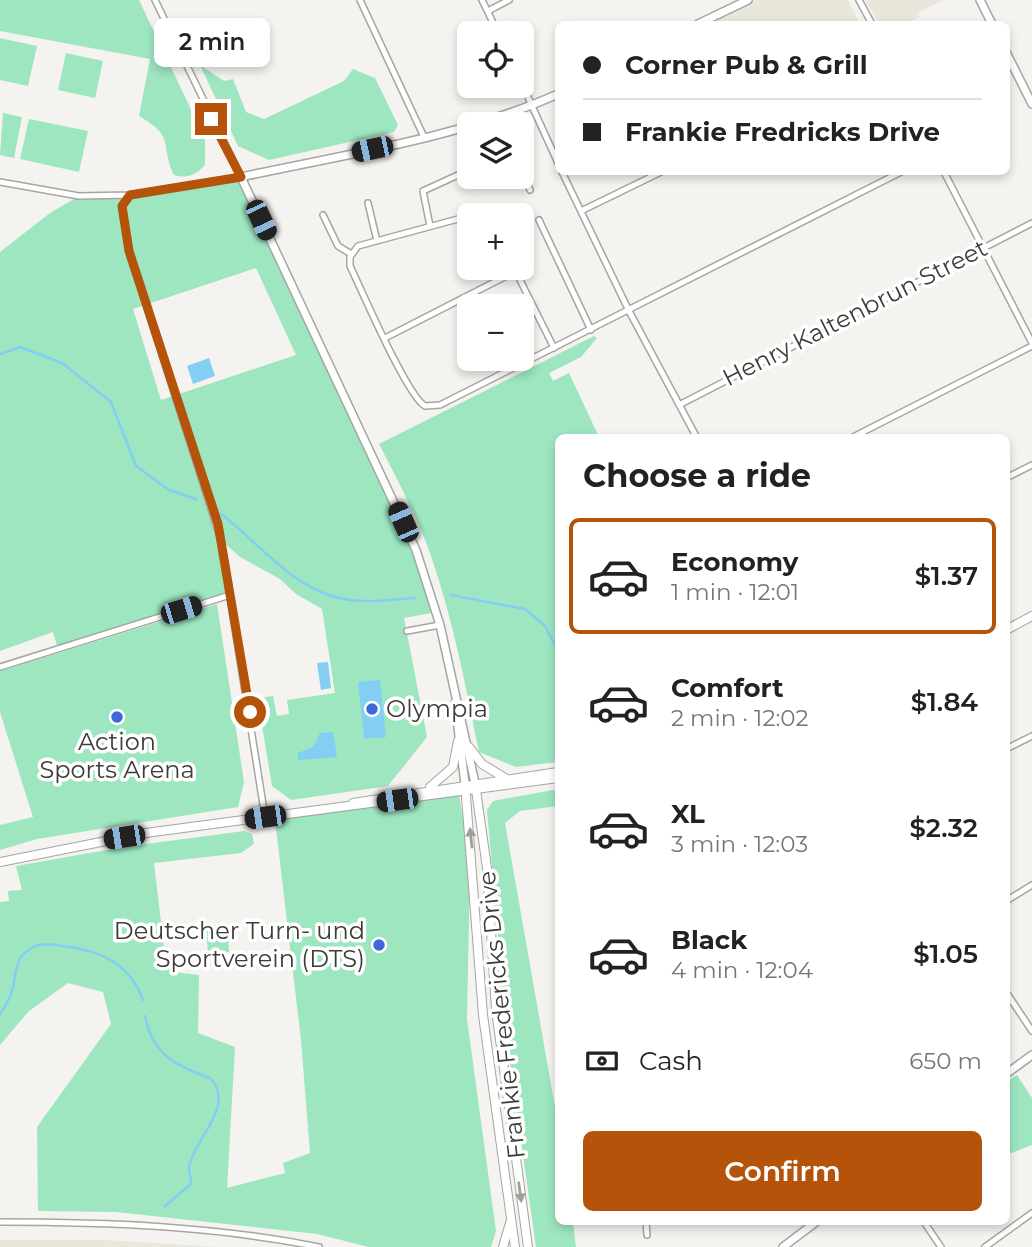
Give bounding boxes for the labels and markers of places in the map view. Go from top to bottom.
place label: Olympia [386,694,488,723]
marker: Olympia [364,701,380,717]
marker: Action Sports Arena [109,709,125,725]
place label: Action Sports Arena [39,727,195,784]
place label: Deutscher Turn- und Sportverein (DTS) [114,916,365,973]
marker: Deutscher Turn- und Sportverein (DTS) [371,937,387,953]

